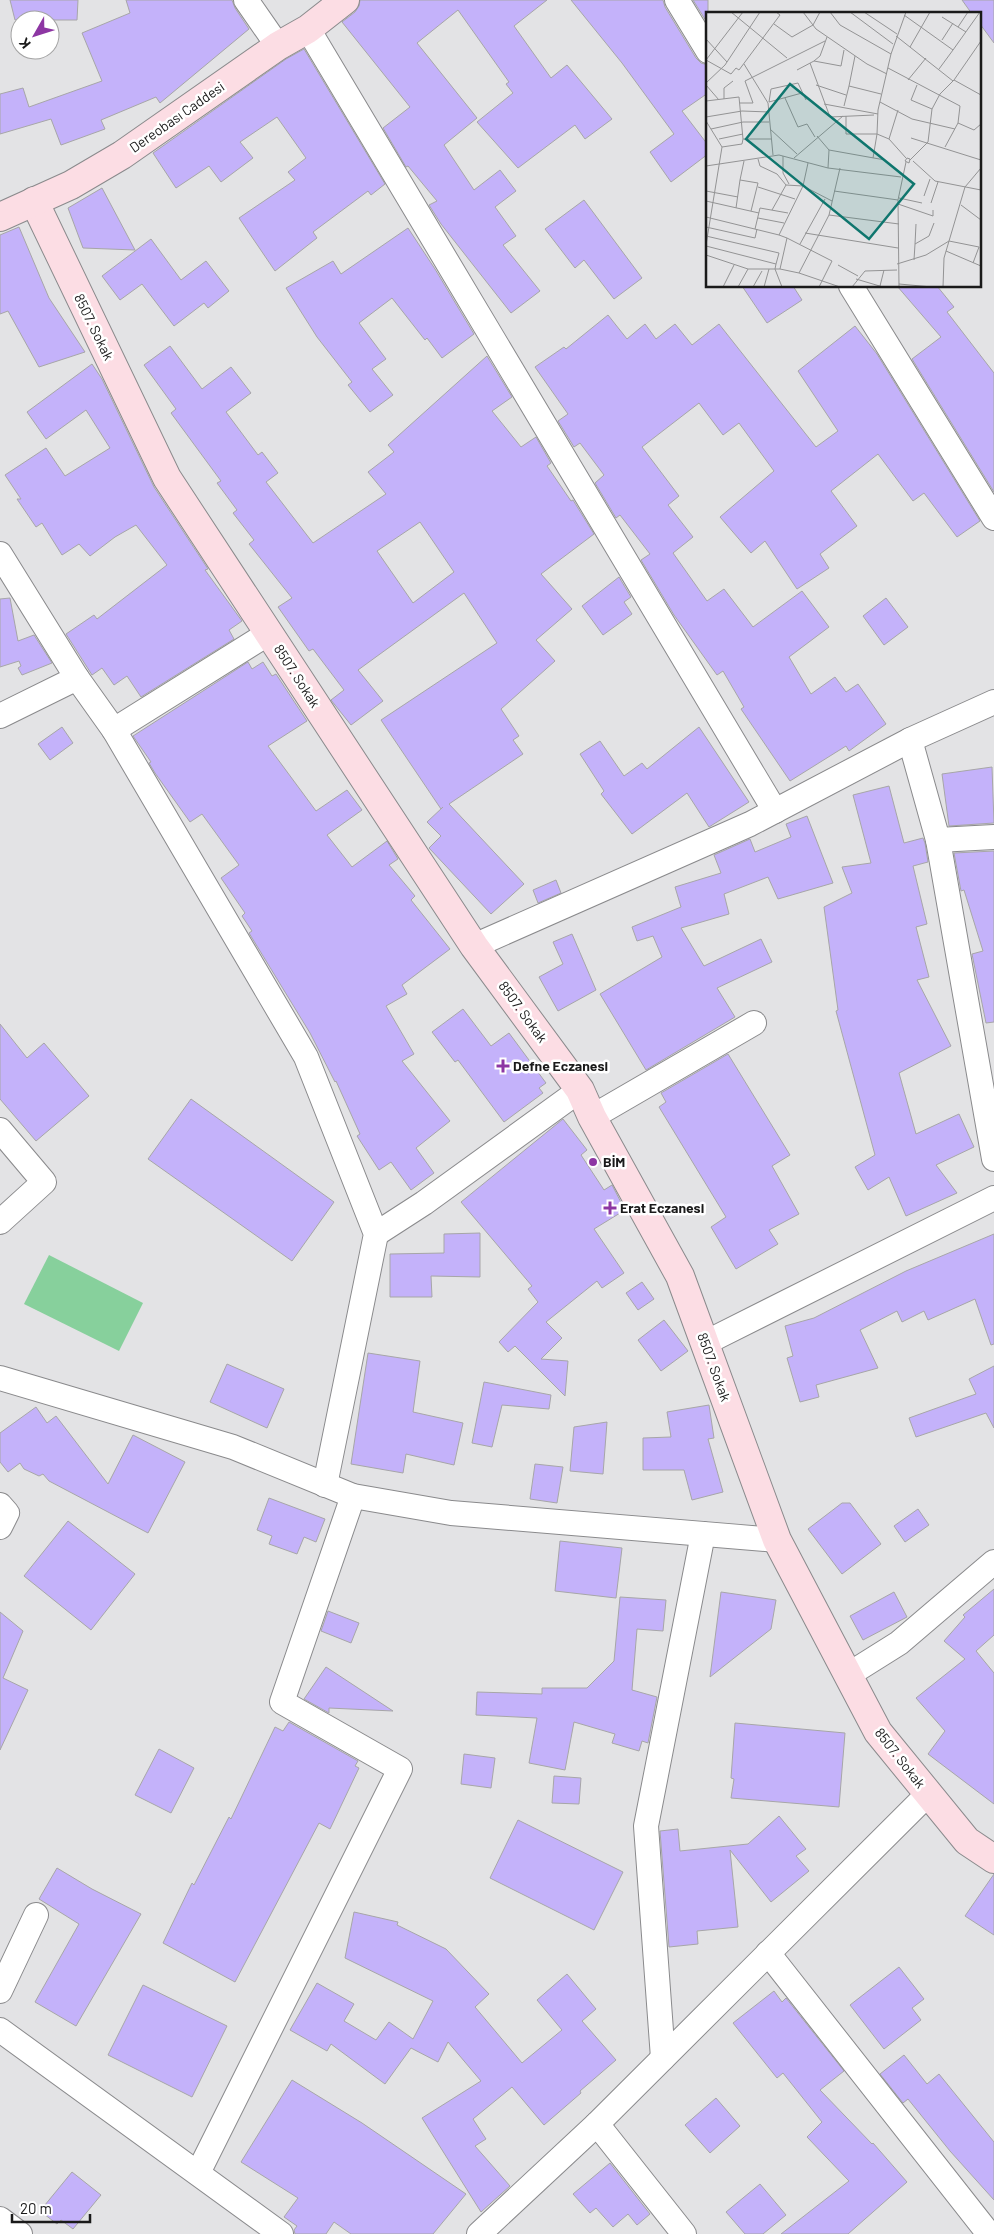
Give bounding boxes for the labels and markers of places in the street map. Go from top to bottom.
place label: Defne Eczanesi [513,1057,608,1074]
marker: Defne Eczanesi [497,1060,509,1072]
place label: BİM [603,1153,625,1170]
marker: BİM [587,1156,599,1168]
place label: Erat Eczanesi [620,1199,704,1216]
marker: Erat Eczanesi [604,1202,616,1214]

